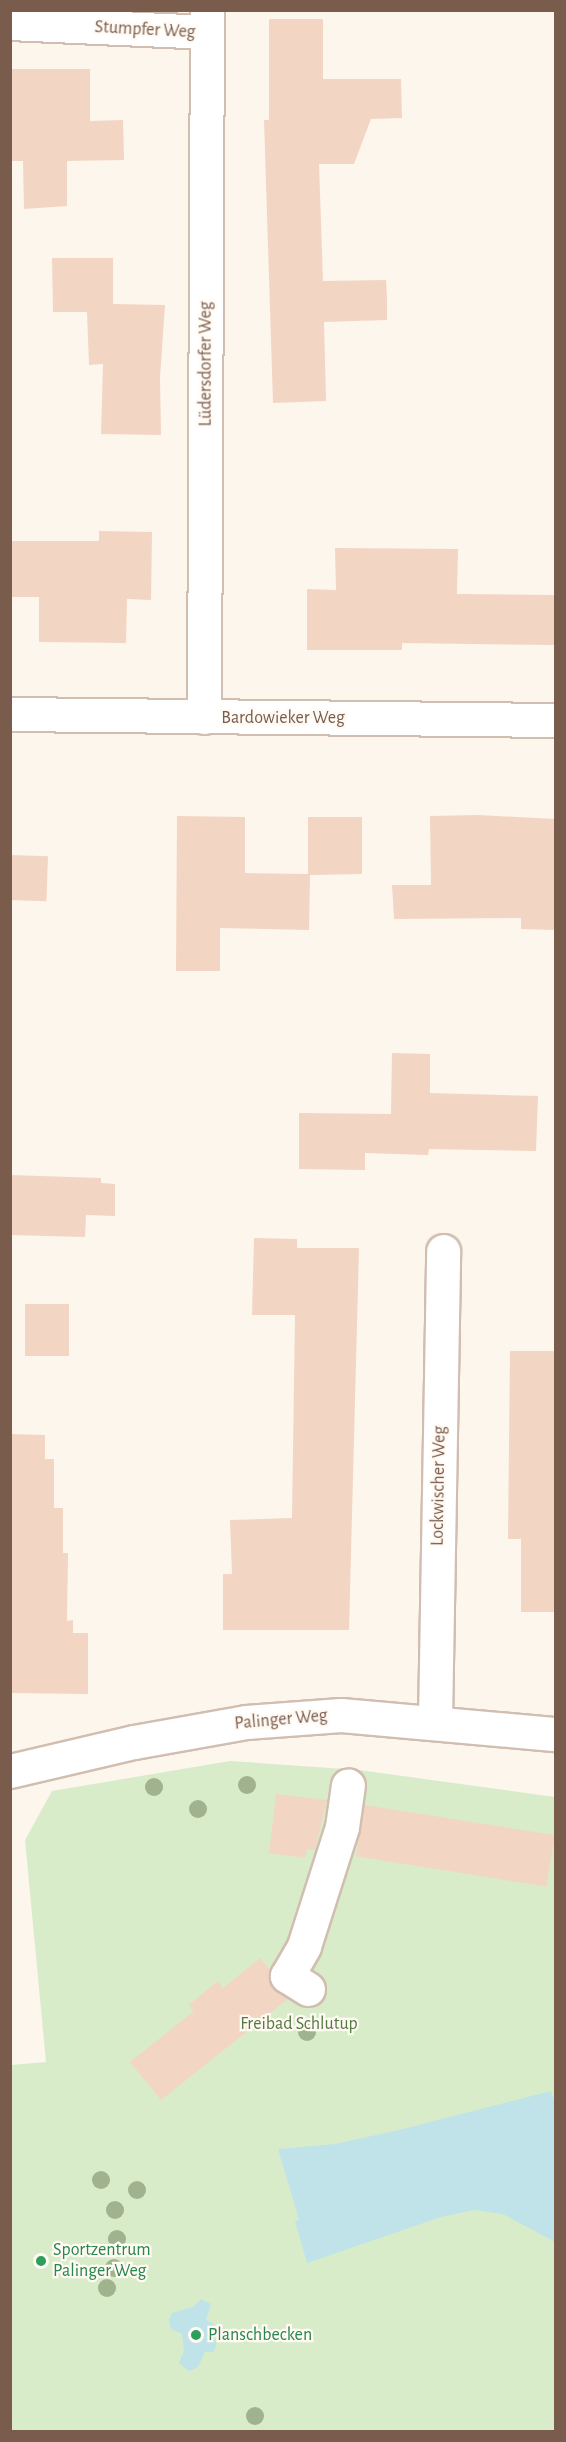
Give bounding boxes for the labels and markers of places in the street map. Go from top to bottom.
place label: Sportzentrum Palinger Weg [53,2240,151,2282]
marker: Sportzentrum Palinger Weg [34,2254,48,2268]
place label: Planschbecken [208,2324,312,2346]
marker: Planschbecken [189,2328,203,2342]

